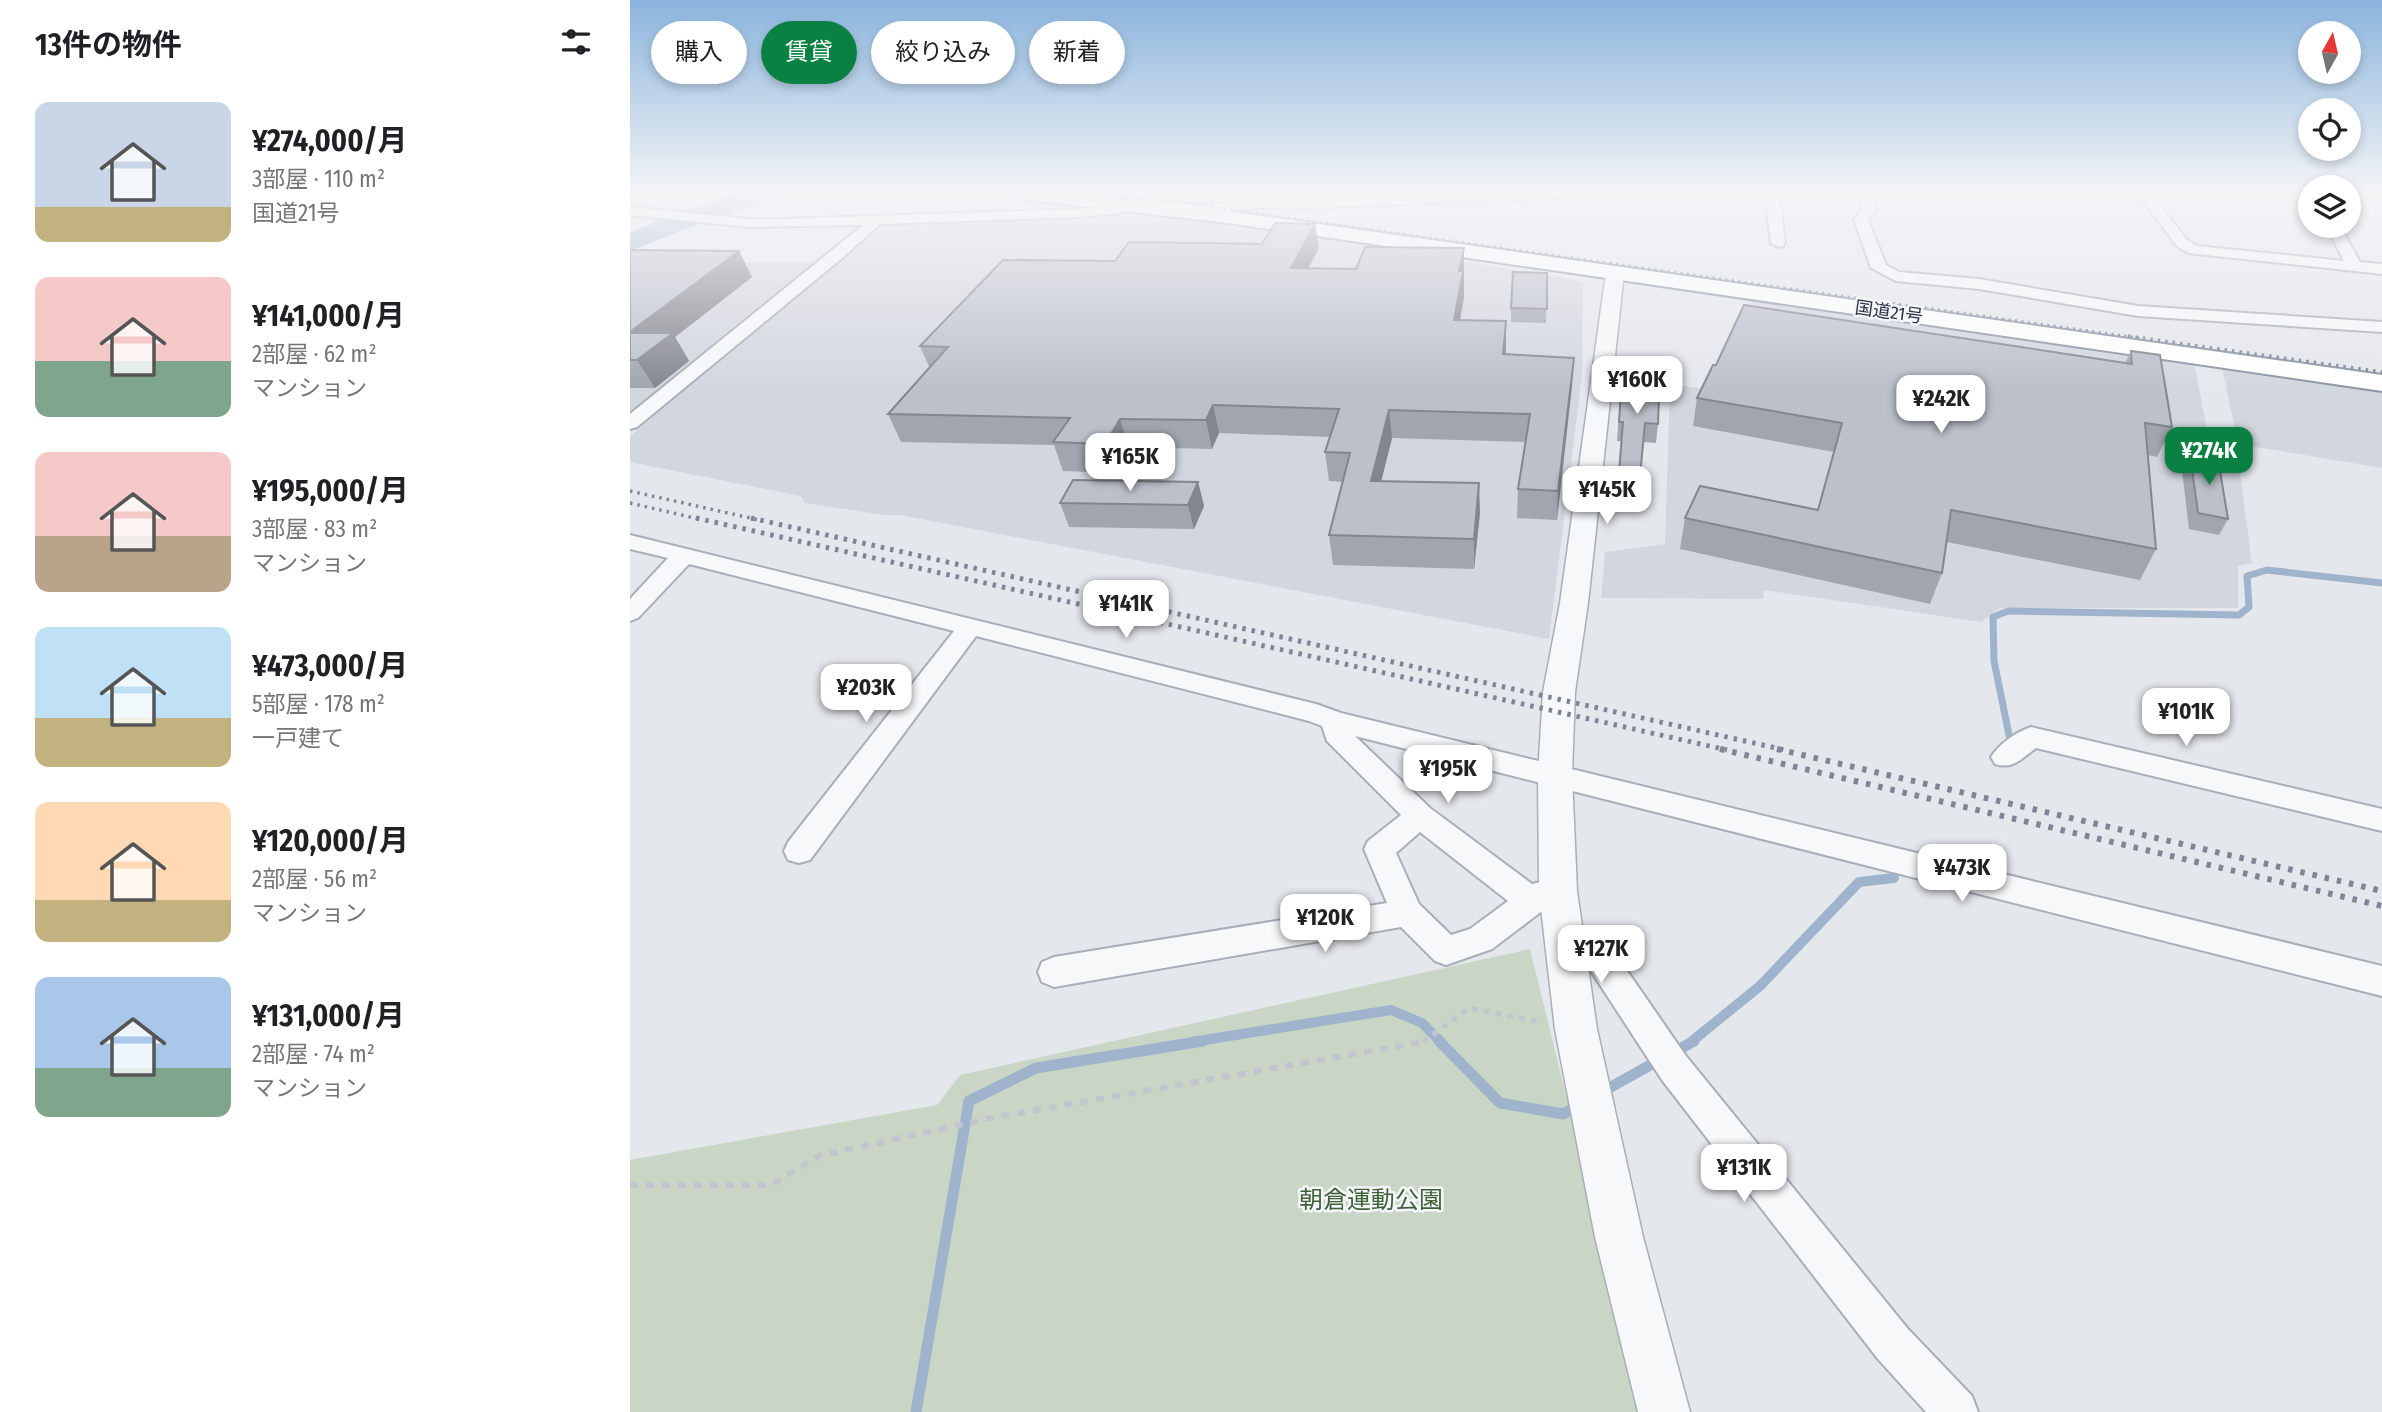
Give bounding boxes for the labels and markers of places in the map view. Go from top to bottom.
pin: ¥160K [1588,356,1686,416]
pin: ¥242K [1892,376,1990,435]
pin: ¥274K [2160,428,2258,487]
pin: ¥165K [1081,434,1179,493]
pin: ¥145K [1558,466,1656,526]
pin: ¥141K [1077,580,1175,640]
pin: ¥203K [817,664,915,724]
pin: ¥101K [2137,688,2235,748]
pin: ¥195K [1399,746,1497,805]
pin: ¥473K [1913,844,2011,904]
pin: ¥120K [1276,894,1374,954]
pin: ¥127K [1552,926,1650,985]
pin: ¥131K [1695,1144,1793,1204]

